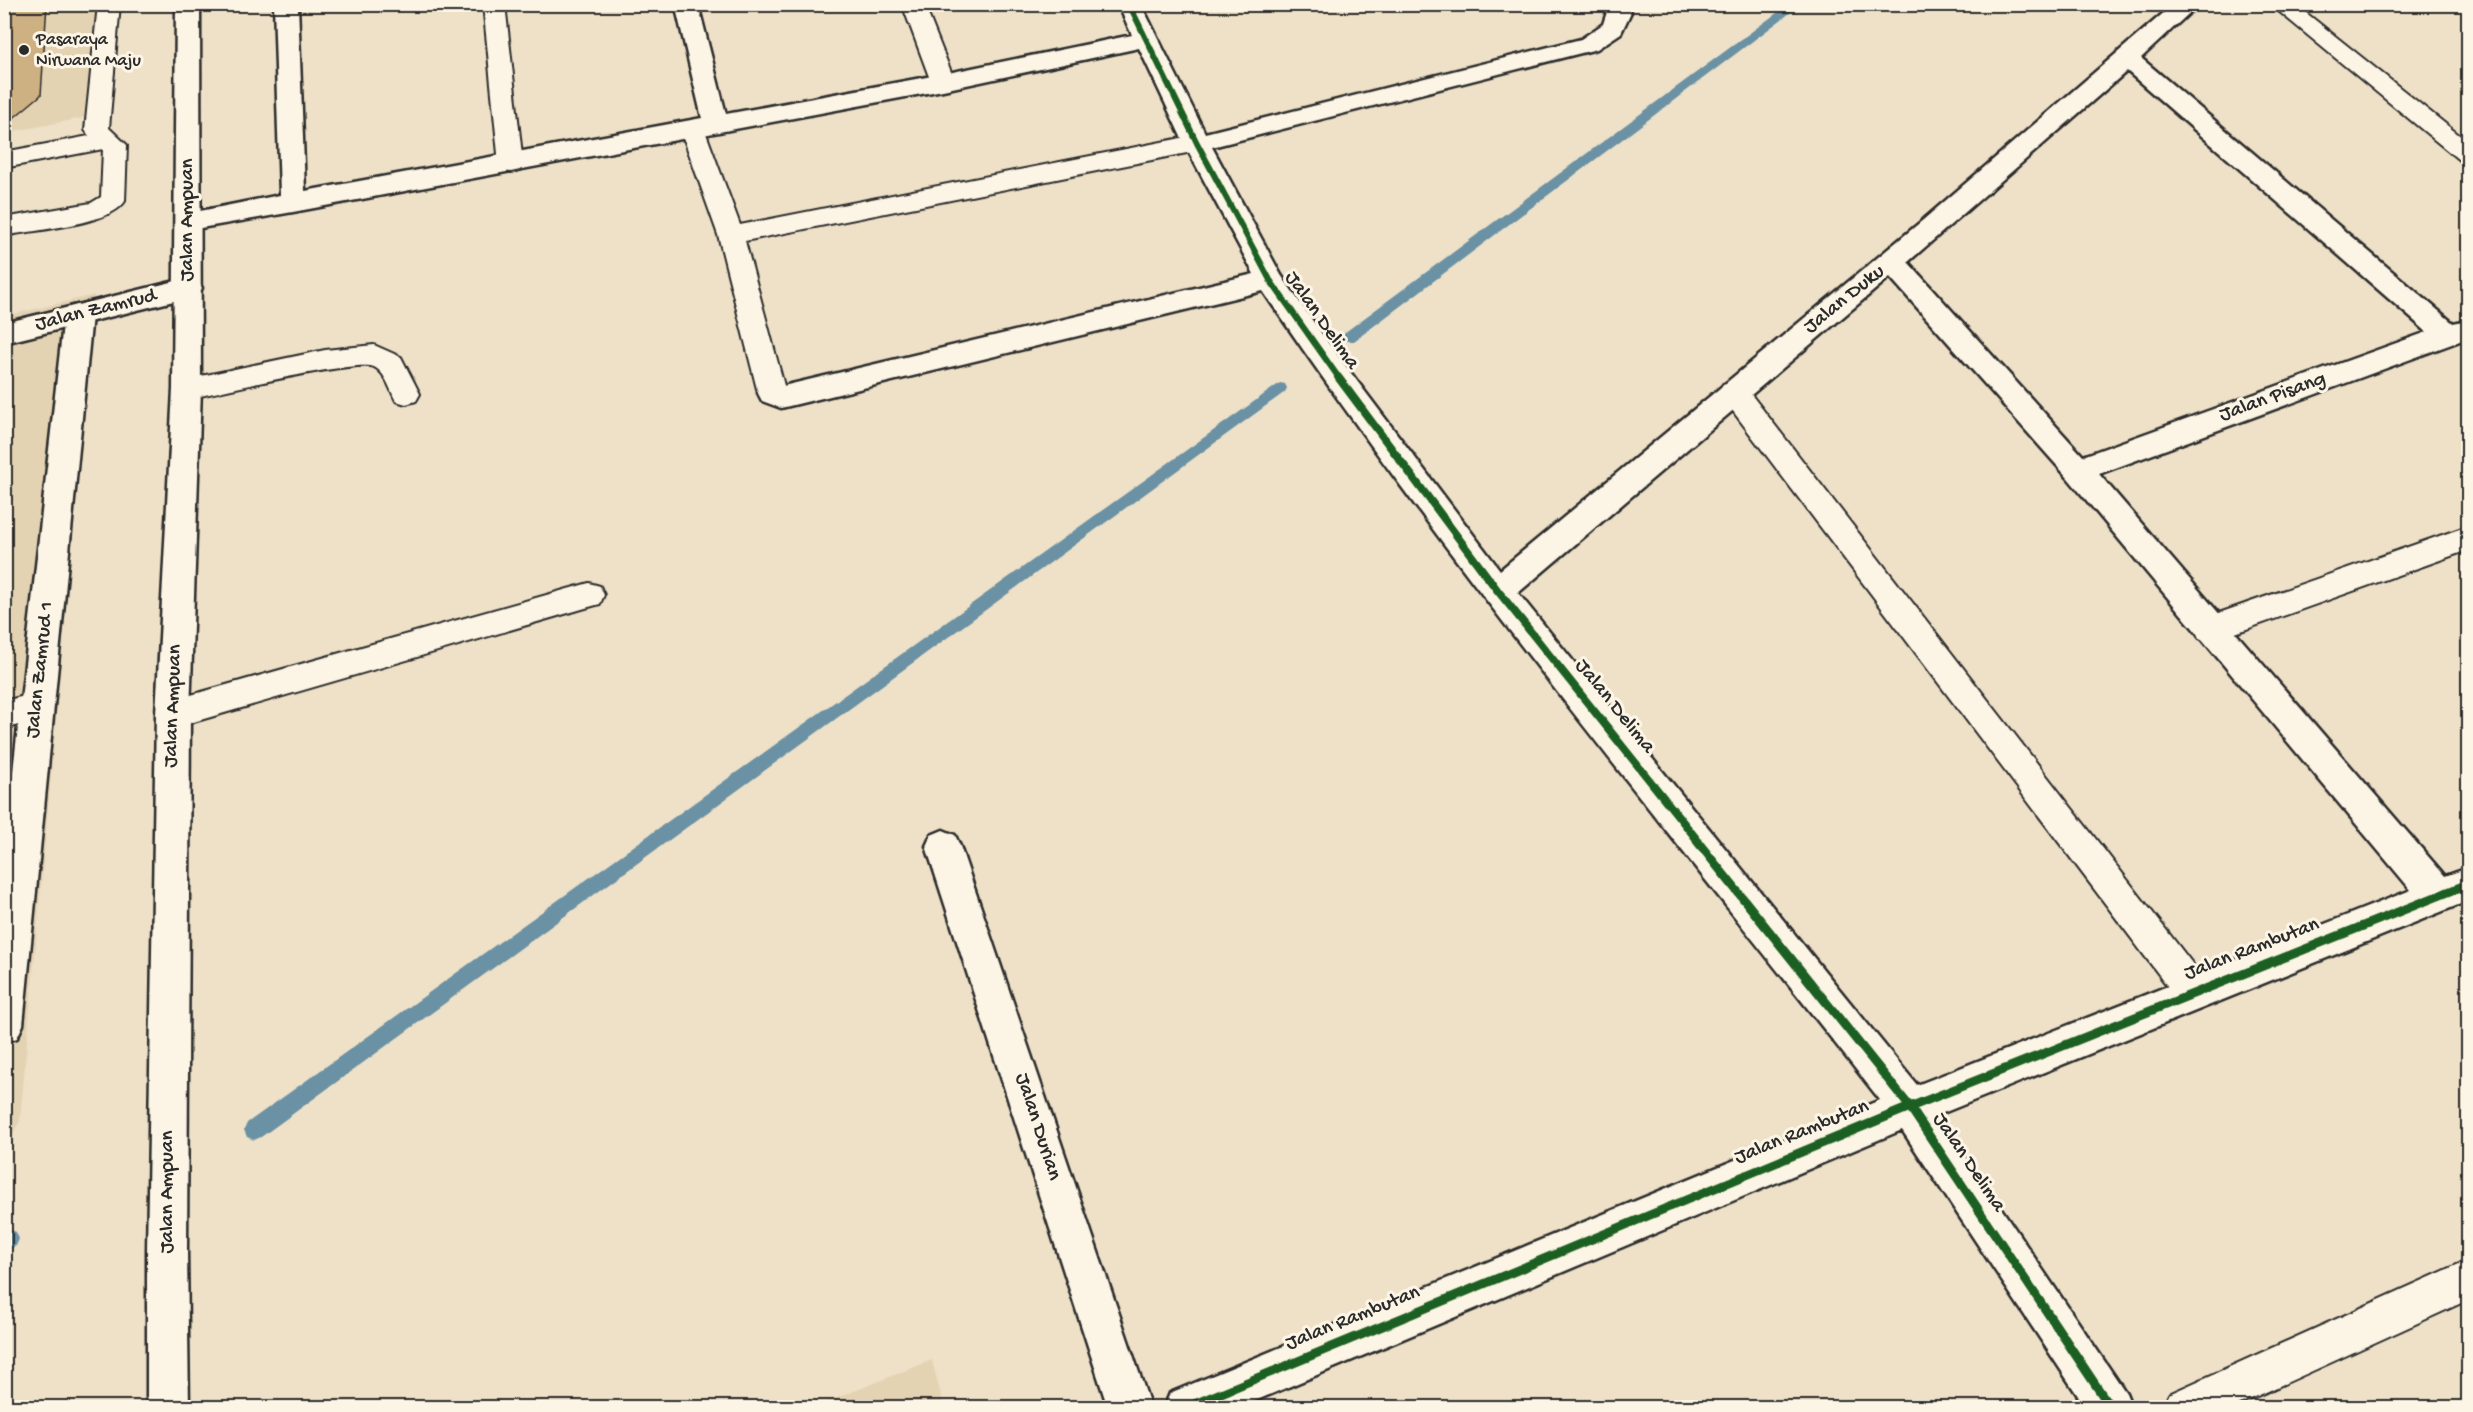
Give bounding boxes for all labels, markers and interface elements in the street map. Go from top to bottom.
place label: Pasaraya Nirwana Maju [35,30,141,72]
marker: Pasaraya Nirwana Maju [17,43,31,57]
street label: Jalan Ampuan [176,158,201,282]
street label: Jalan Duku [1800,260,1891,340]
street label: Jalan Delima [1278,267,1365,376]
street label: Jalan Zamrud [33,283,161,338]
street label: Jalan Pisang [2216,367,2330,429]
street label: Jalan Zamrud 1 [21,600,61,740]
street label: Jalan Ampuan [159,644,189,768]
street label: Jalan Delima [1568,655,1661,760]
street label: Jalan Rambutan [2181,913,2323,987]
street label: Jalan Durian [1008,1070,1066,1184]
street label: Jalan Rambutan [1731,1095,1873,1171]
street label: Jalan Delima [1926,1109,2011,1218]
street label: Jalan Ampuan [156,1130,181,1254]
street label: Jalan Rambutan [1282,1281,1424,1357]

